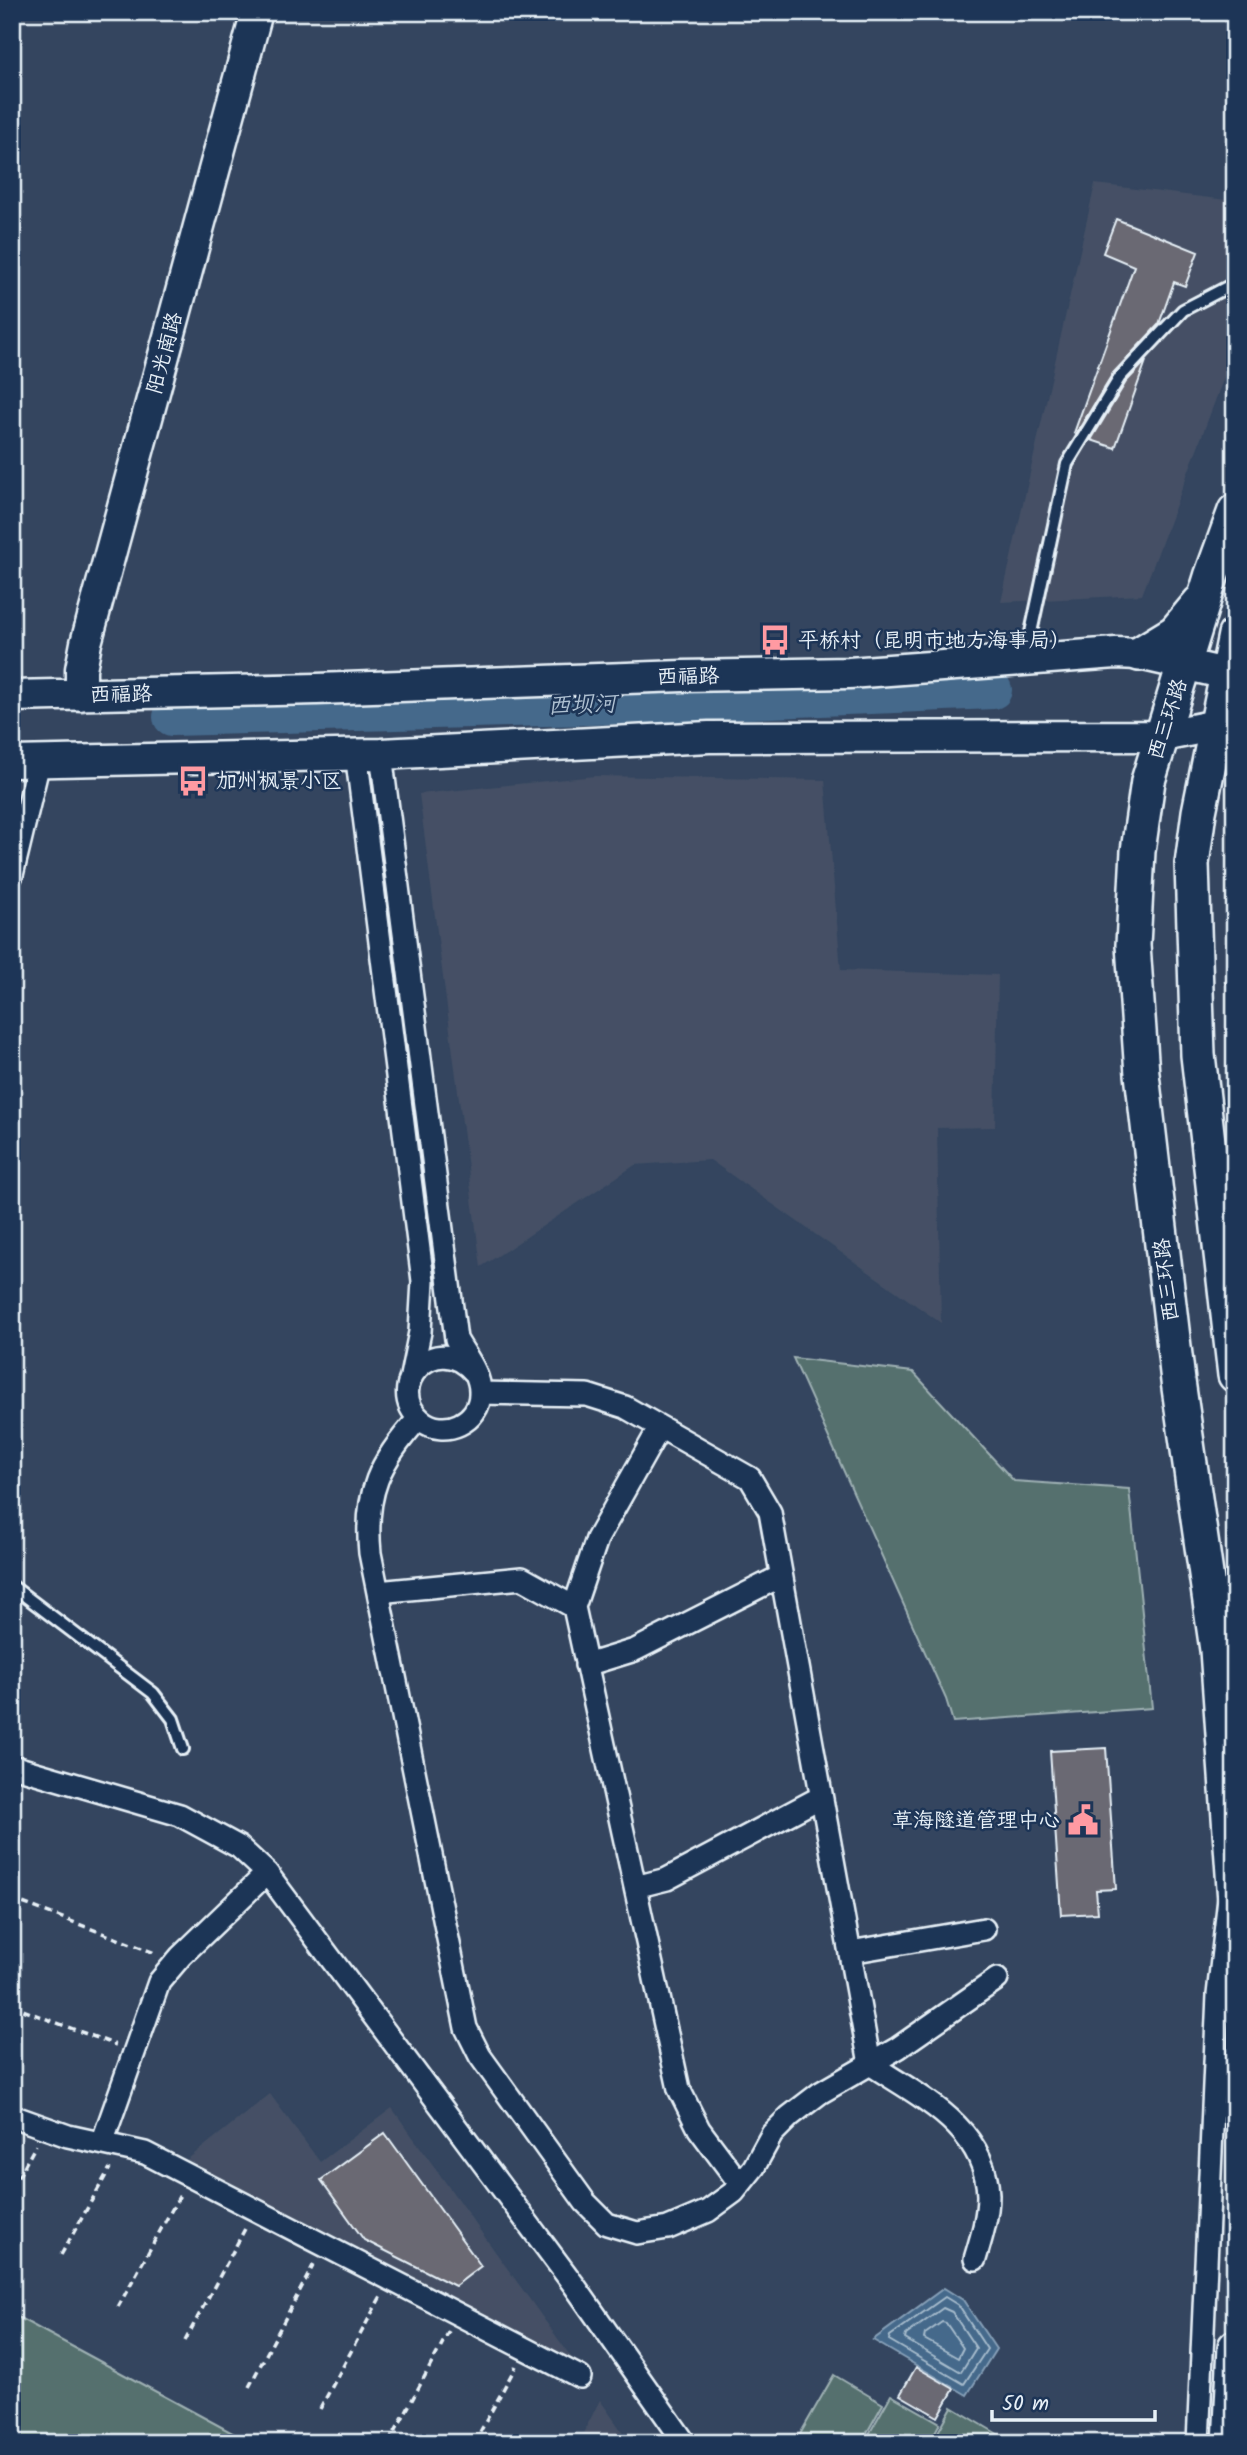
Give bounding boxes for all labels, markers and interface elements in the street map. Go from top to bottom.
street label: 阳光南路 [139,309,192,398]
bus stop icon: 平桥村（昆明市地方海事局） [758,623,792,657]
place label: 平桥村（昆明市地方海事局） [798,625,1071,658]
street label: 西福路 [656,660,720,695]
street label: 西三环路 [1140,674,1197,765]
street label: 西福路 [89,678,153,713]
water label: 西坝河 [547,687,621,725]
bus stop icon: 加州枫景小区 [176,764,210,798]
place label: 加州枫景小区 [216,766,342,799]
street label: 西三环路 [1146,1236,1189,1324]
public building icon: 草海隧道管理中心 [1066,1803,1100,1837]
place label: 草海隧道管理中心 [892,1805,1060,1838]
scale bar [992,2378,1154,2422]
text: 50 m [1002,2388,1049,2421]

